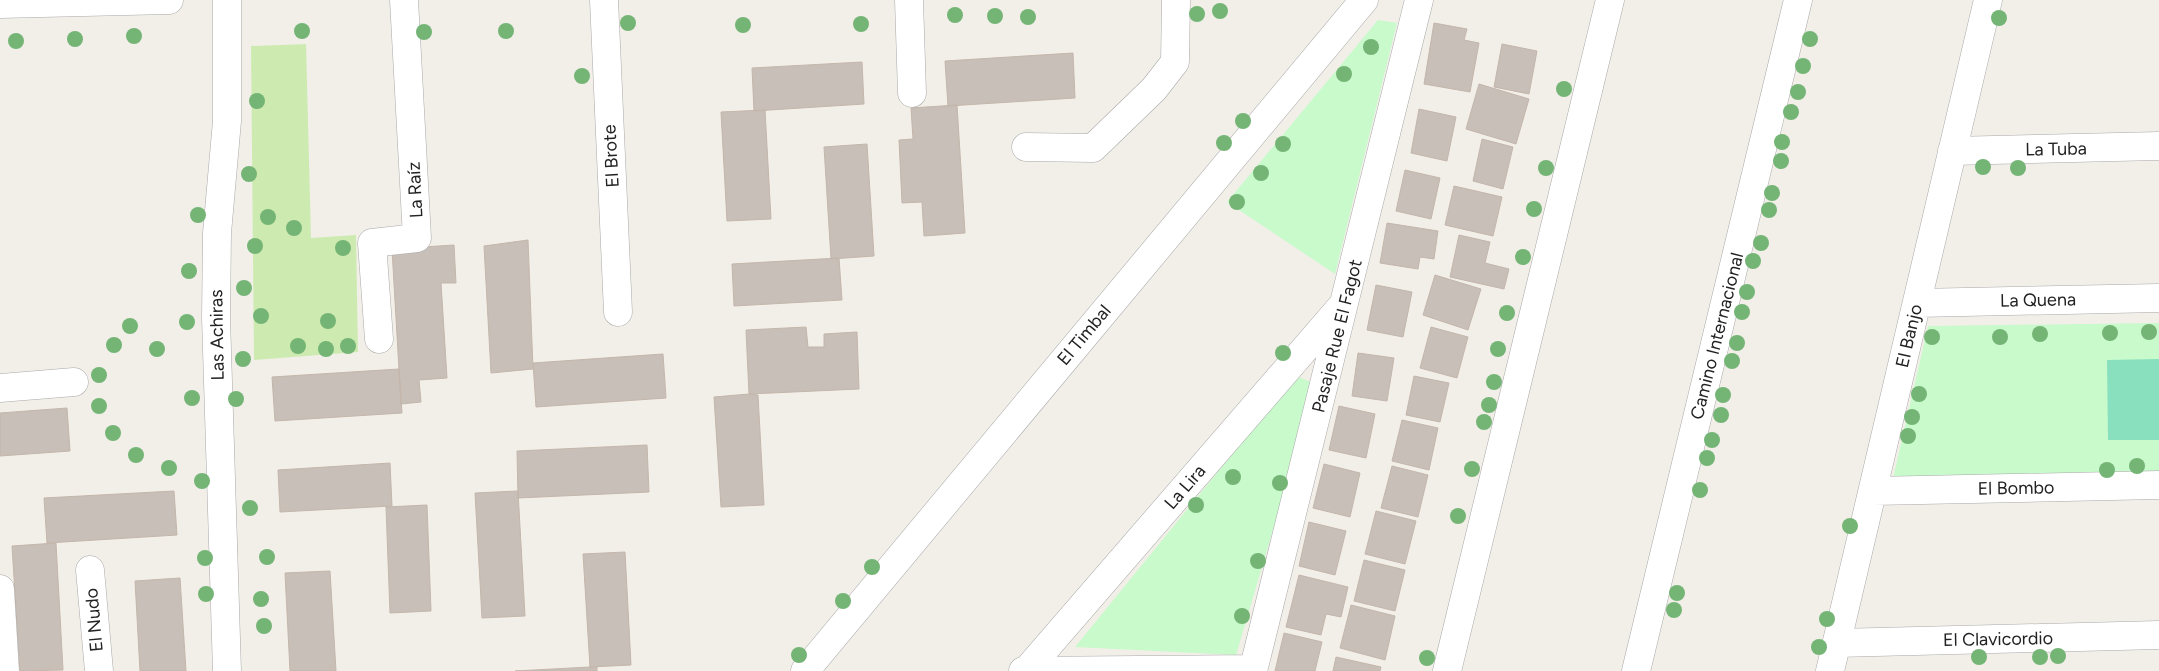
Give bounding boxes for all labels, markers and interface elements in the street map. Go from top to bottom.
street label: El Brote [598,124,624,188]
street label: La Tuba [2025,137,2087,161]
street label: La Raíz [403,161,427,219]
street label: Camino Internacional [1686,250,1748,422]
street label: Pasaje Rue El Fagot [1307,257,1367,415]
street label: La Quena [2000,288,2076,312]
street label: Las Achiras [205,289,229,381]
street label: El Timbal [1052,300,1116,370]
street label: El Banjo [1891,302,1927,370]
street label: La Lira [1160,460,1210,514]
street label: El Bombo [1977,476,2055,500]
street label: El Nudo [80,587,108,653]
street label: El Clavicordio [1943,627,2053,651]

